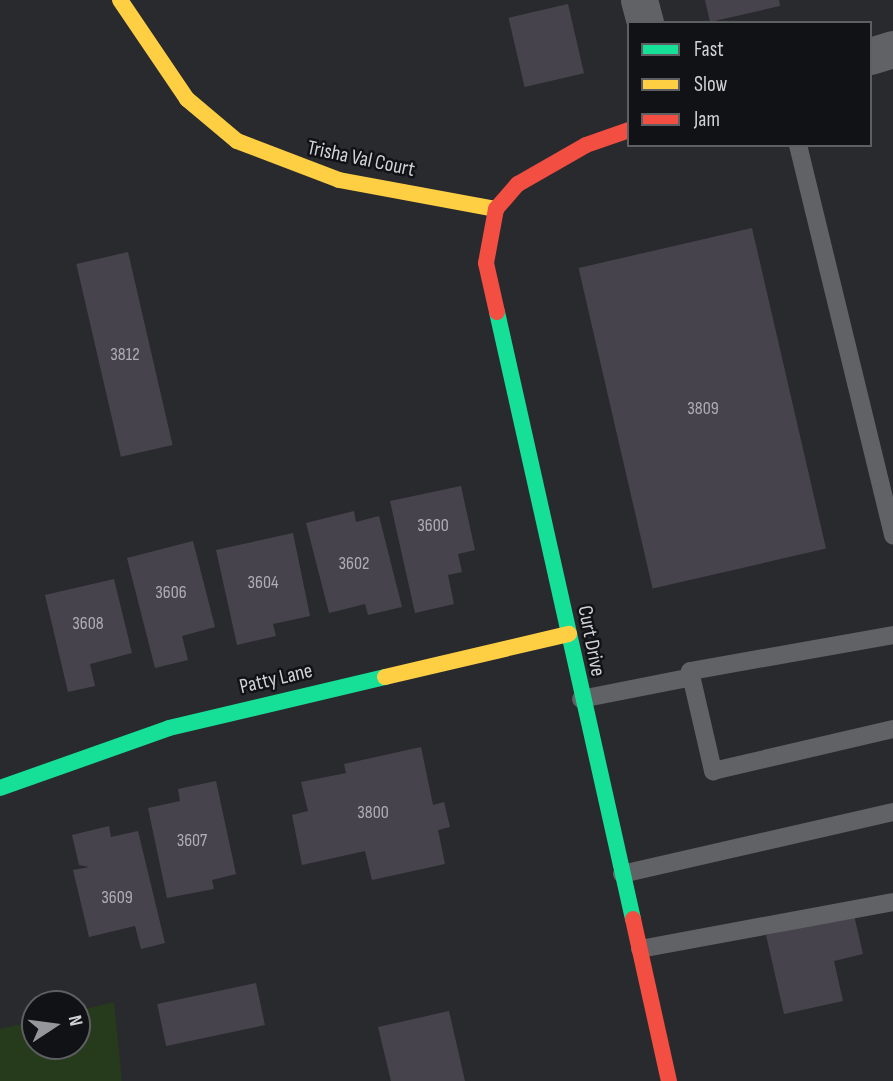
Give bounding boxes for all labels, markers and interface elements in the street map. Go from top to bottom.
legend [627,21,872,147]
text: Fast [694,37,724,62]
text: Slow [694,72,727,97]
text: Jam [694,107,720,132]
street label: Trisha Val Court [305,135,417,183]
house number: 3812 [110,344,140,366]
house number: 3809 [687,398,719,420]
house number: 3600 [417,515,449,537]
house number: 3602 [339,553,369,575]
house number: 3604 [248,572,278,594]
house number: 3606 [155,582,187,604]
street label: Curt Drive [572,603,610,679]
house number: 3608 [72,613,104,635]
street label: Patty Lane [237,658,315,700]
house number: 3800 [357,802,389,824]
house number: 3607 [177,830,207,852]
house number: 3609 [101,887,133,909]
north arrow [21,990,91,1060]
text: N [63,1013,87,1028]

